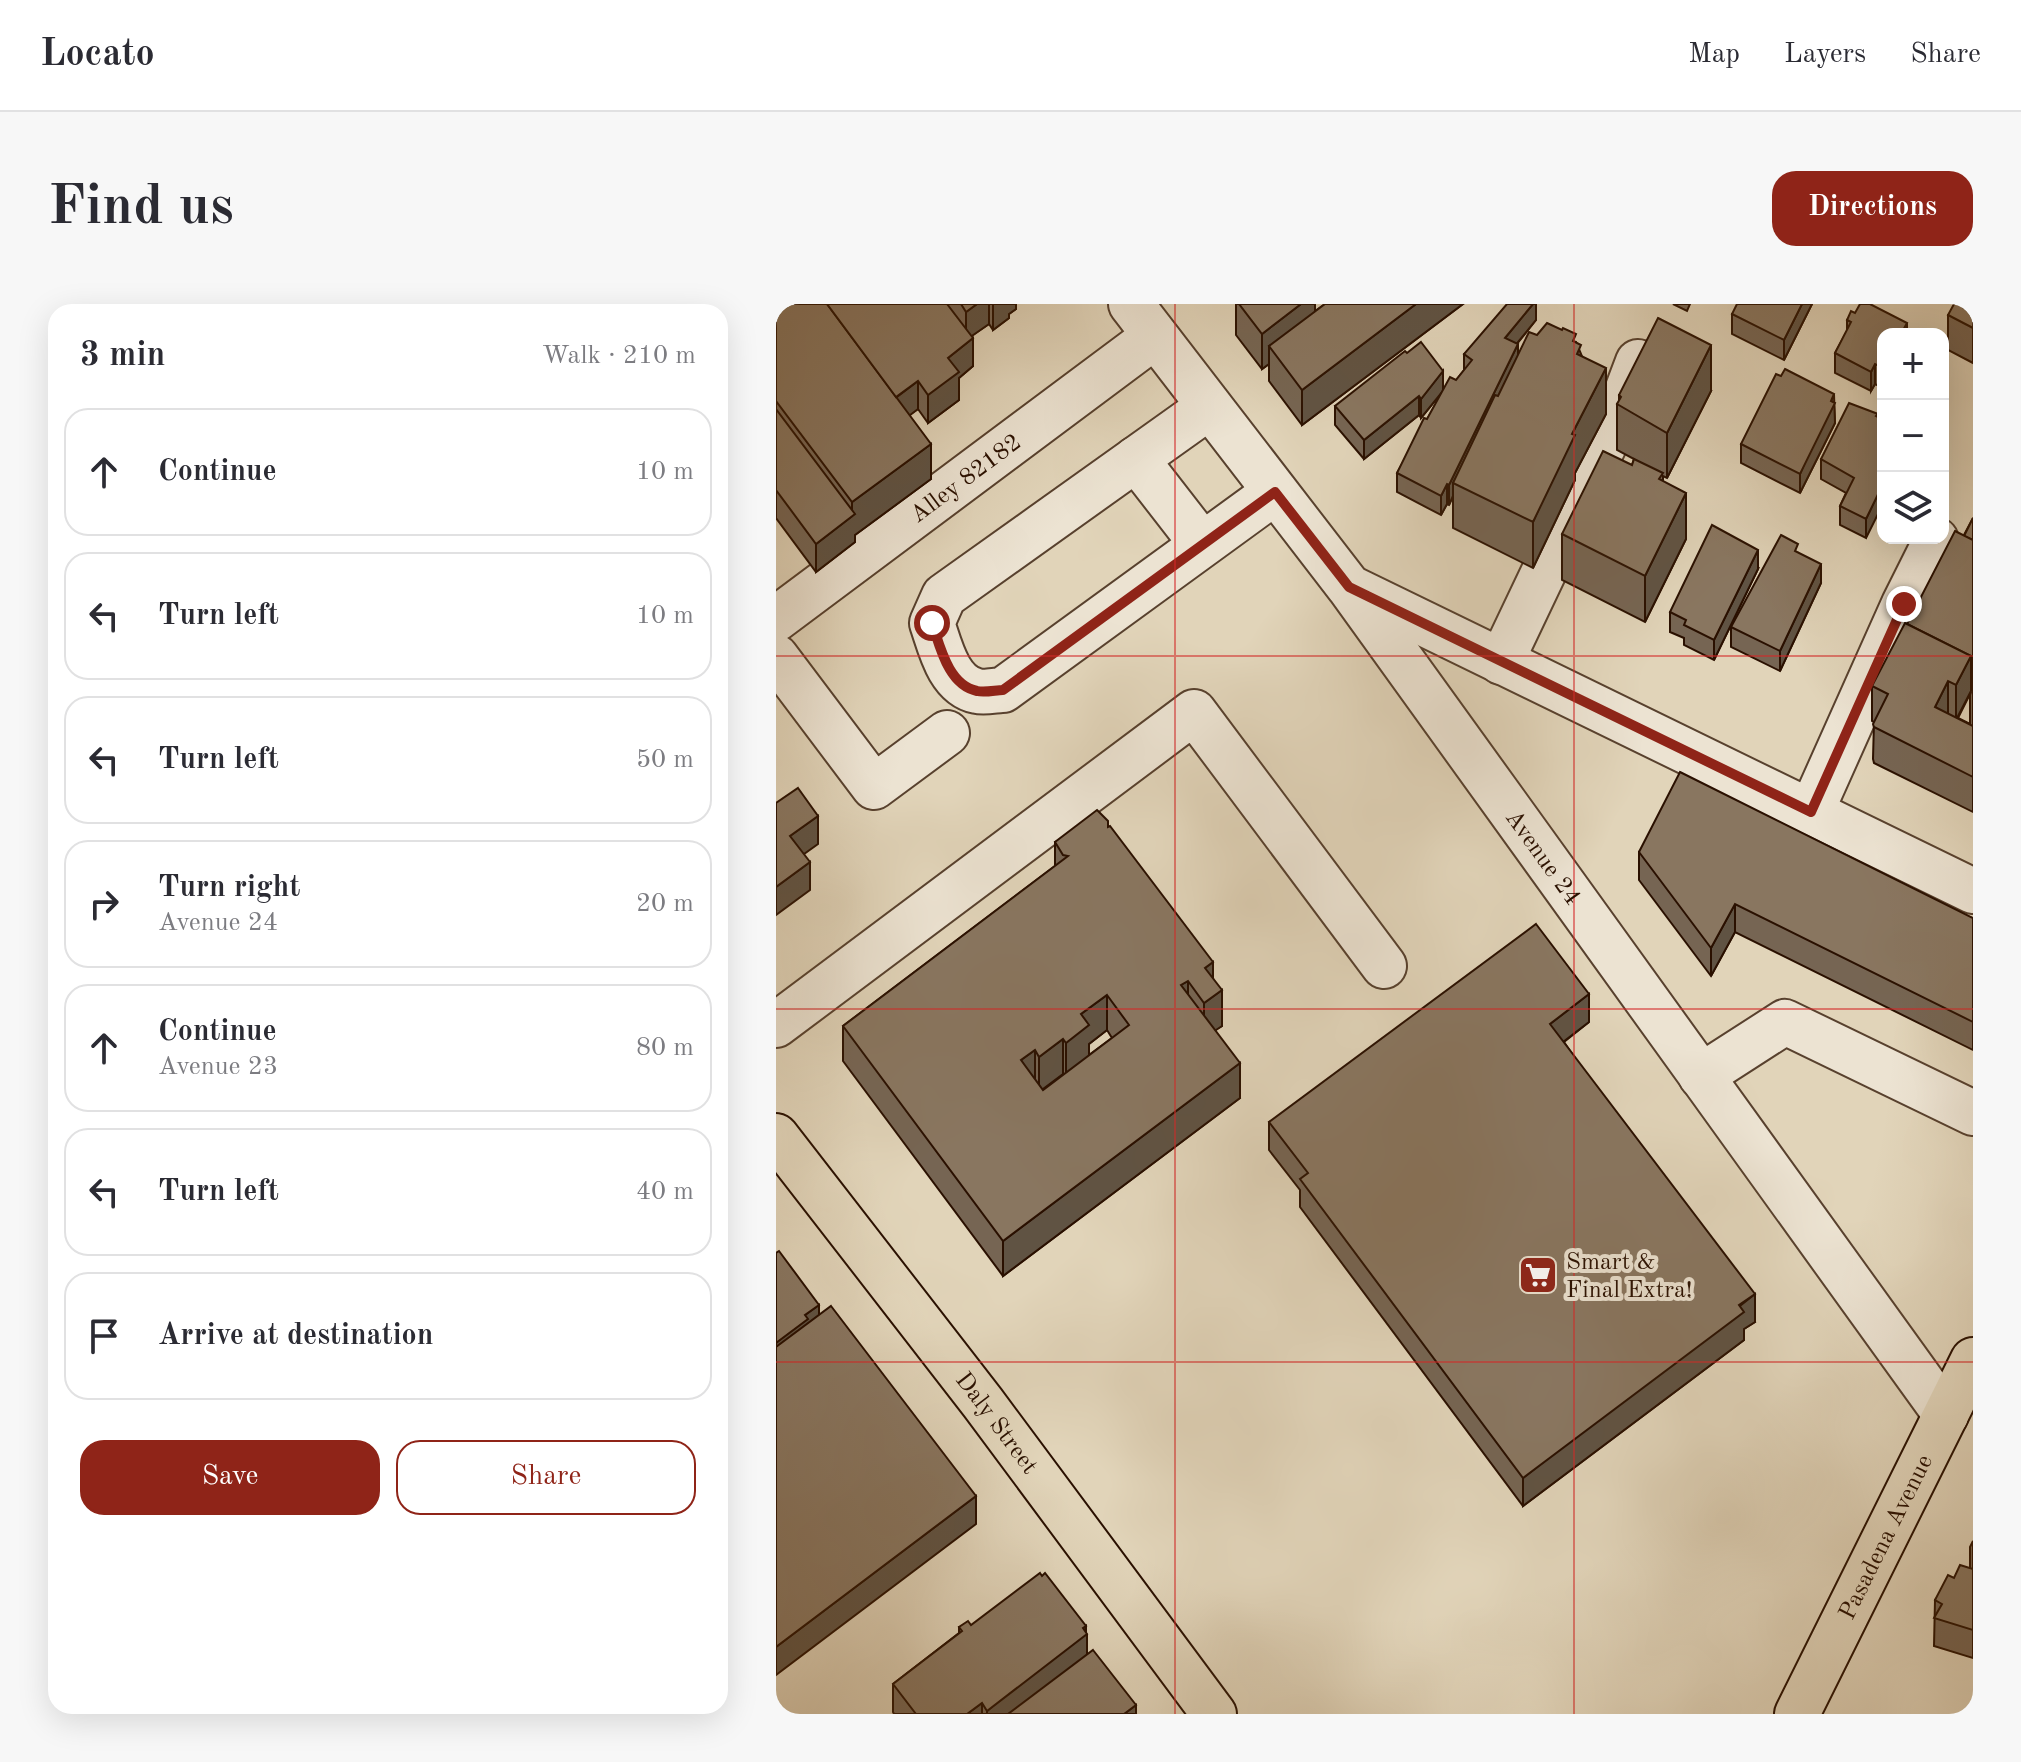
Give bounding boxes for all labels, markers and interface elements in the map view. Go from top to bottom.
text: Locato [40,36,155,74]
text: Map [1688,41,1740,69]
text: Layers [1784,41,1866,69]
text: Share [1910,41,1981,69]
button: Directions [1772,171,1973,246]
text: Find us [48,180,234,236]
map controls [1877,328,1949,544]
button: + [1877,328,1949,400]
text: 3 min [80,339,165,373]
text: Walk · 210 m [542,343,696,369]
button: − [1877,400,1949,472]
street label: Alley 82182 [906,430,1026,528]
icon: ahead [82,450,126,494]
text: Continue [158,457,277,487]
text: 10 m [636,459,694,485]
button: layers [1877,472,1949,544]
route end [1886,586,1922,622]
icon: left [82,594,126,638]
text: Turn left [158,601,279,631]
text: 10 m [636,603,694,629]
route start [914,605,950,641]
icon: left [82,738,126,782]
text: Turn left [158,745,279,775]
text: 50 m [636,747,694,773]
street label: Avenue 24 [1500,806,1584,910]
text: Turn right [158,873,300,903]
icon: right [82,882,126,926]
text: 20 m [636,891,694,917]
text: Avenue 24 [158,910,278,936]
text: Continue [158,1017,277,1047]
icon: ahead [82,1026,126,1070]
text: 80 m [636,1035,694,1061]
text: Avenue 23 [158,1054,278,1080]
icon: left [82,1170,126,1214]
text: Turn left [158,1177,279,1207]
text: 40 m [636,1179,694,1205]
place label: Smart & Final Extra! [1566,1251,1693,1303]
supermarket icon: Smart & Final Extra! [1517,1254,1559,1296]
icon: arrive [82,1314,126,1358]
text: Arrive at destination [158,1321,433,1351]
street label: Daly Street [950,1368,1041,1479]
button: Save [80,1440,380,1515]
button: Share [396,1440,696,1515]
street label: Pasadena Avenue [1836,1451,1938,1624]

